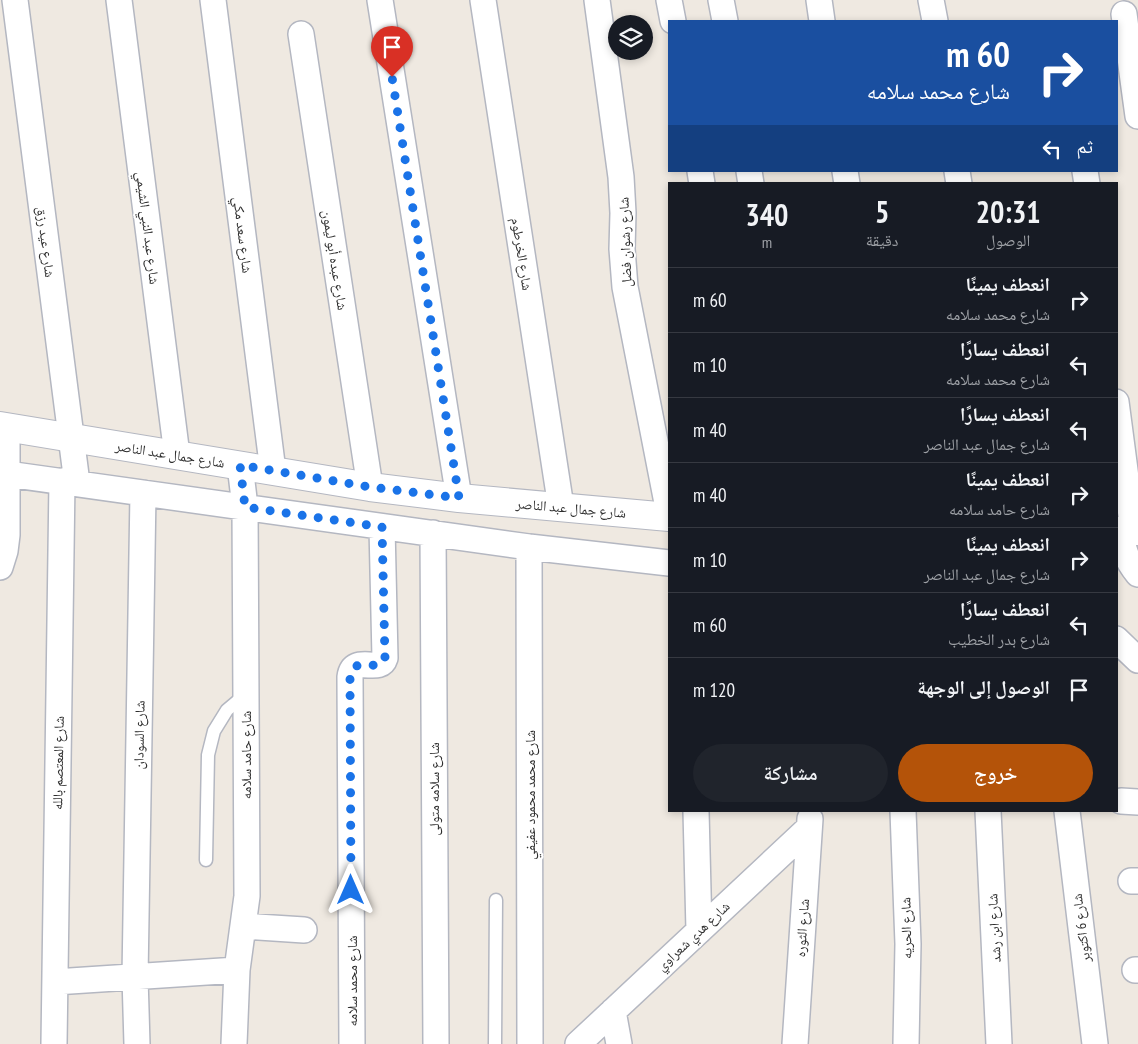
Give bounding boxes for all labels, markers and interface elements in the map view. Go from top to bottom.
map controls [608,15,653,60]
button: layers [608,15,653,60]
pin [371,26,413,77]
text: 60 m [946,31,1010,77]
icon: arrive [378,33,406,61]
icon: right [1028,40,1093,105]
text: شارع محمد سلامه [867,77,1010,105]
text: ثم [1076,134,1093,158]
icon: left [1038,135,1066,163]
street label: شارع عبد النبي الشيمي [130,171,164,286]
text: 5 [875,192,889,231]
text: 20:31 [976,192,1041,231]
text: 340 [745,195,788,234]
street label: شارع سعد مكي [227,196,257,274]
street label: شارع رشوان فضل [614,197,637,287]
street label: شارع عيد رزق [32,206,59,279]
street label: شارع عبده أبو ليمون [317,209,352,312]
street label: شارع الخرطوم [506,216,537,292]
text: دقيقة [866,230,898,250]
text: الوصول [986,230,1030,250]
text: m [762,232,772,252]
text: انعطف يمينًا [966,272,1050,296]
icon: right [1065,286,1093,314]
text: 60 m [693,288,727,312]
text: شارع محمد سلامه [946,304,1050,324]
text: انعطف يسارًا [960,337,1050,361]
icon: left [1065,351,1093,379]
text: 10 m [693,353,727,377]
text: شارع محمد سلامه [946,369,1050,389]
text: انعطف يسارًا [960,402,1050,426]
icon: left [1065,416,1093,444]
text: 40 m [693,418,727,442]
text: شارع جمال عبد الناصر [924,434,1050,454]
street label: شارع جمال عبد الناصر [113,436,226,473]
text: انعطف يمينًا [966,467,1050,491]
icon: right [1065,481,1093,509]
text: 40 m [693,483,727,507]
street label: شارع جمال عبد الناصر [514,494,627,523]
text: شارع حامد سلامه [949,499,1050,519]
text: انعطف يمينًا [966,532,1050,556]
icon: right [1065,546,1093,574]
text: 10 m [693,548,727,572]
text: شارع جمال عبد الناصر [924,564,1050,584]
text: انعطف يسارًا [960,597,1050,621]
icon: left [1065,611,1093,639]
text: 60 m [693,613,727,637]
text: شارع بدر الخطيب [948,629,1050,649]
text: الوصول إلى الوجهة [917,675,1050,699]
icon: arrive [1065,676,1093,704]
text: 120 m [693,678,735,702]
street label: شارع السودان [129,700,150,770]
street label: شارع حامد سلامه [237,711,256,799]
street label: شارع المعتصم بالله [48,716,69,810]
street label: شارع محمد محمود عفيفي [521,730,542,860]
street label: شارع سلامه متولى [425,742,444,836]
button: مشاركة [693,744,888,802]
button: خروج [898,744,1093,802]
position arrow [324,863,376,915]
street label: شارع 6 اكتوبر [1068,892,1095,964]
street label: شارع ابن رشد [983,893,1006,963]
street label: شارع هدي شعراوي [652,897,735,977]
street label: شارع الحريه [896,897,917,959]
street label: شارع الثوره [791,898,814,958]
street label: شارع محمد سلامه [343,935,362,1027]

